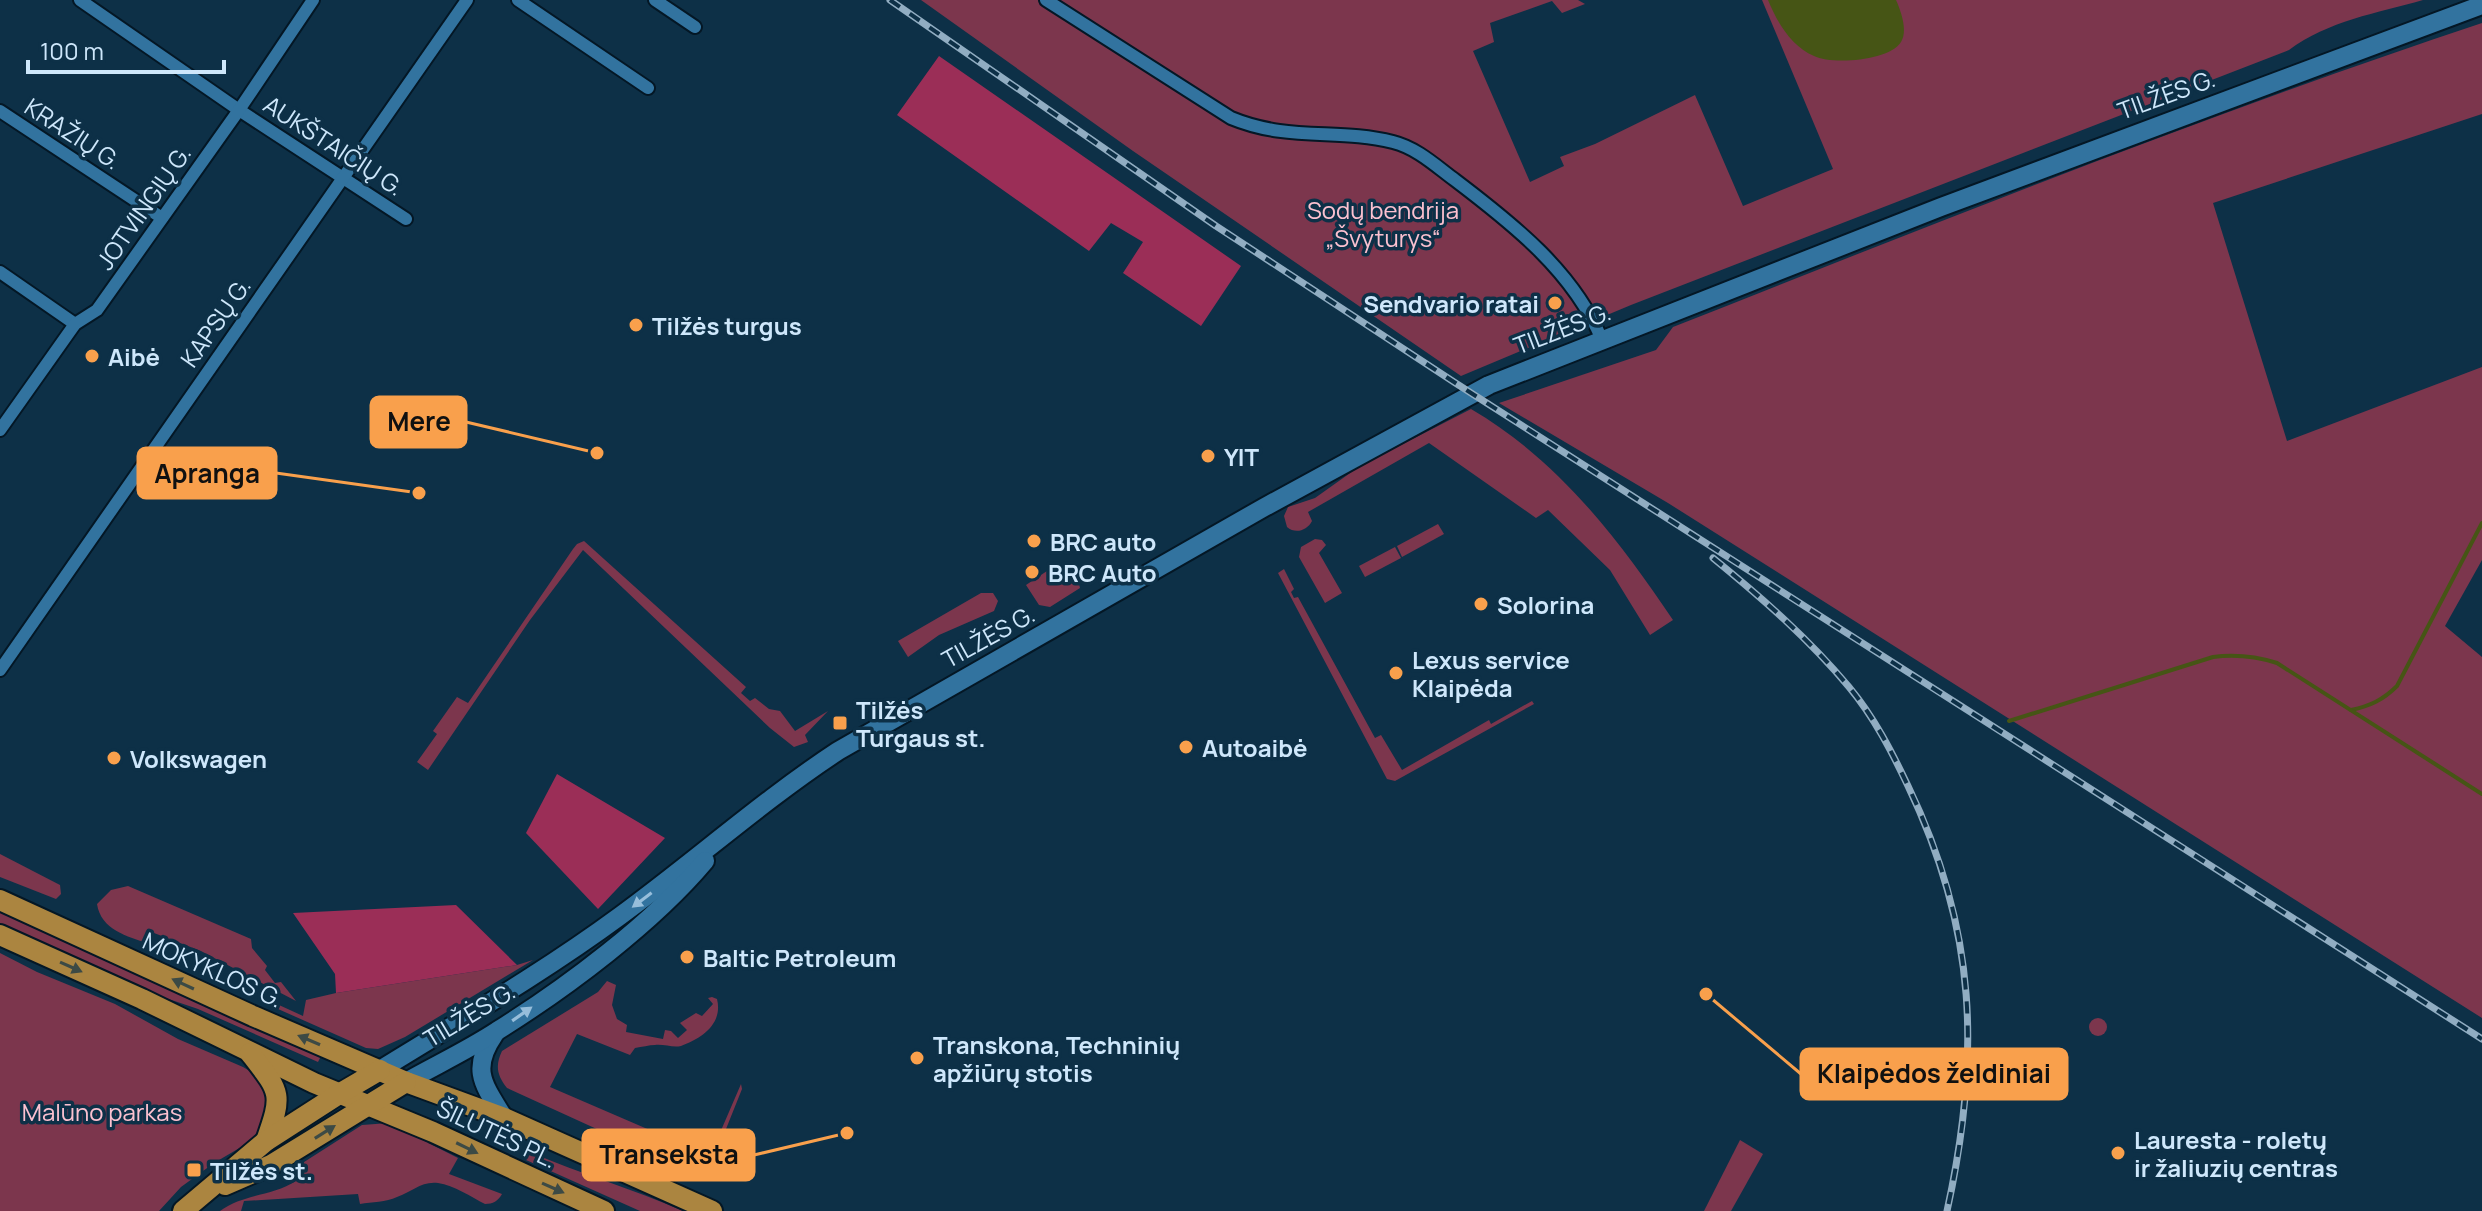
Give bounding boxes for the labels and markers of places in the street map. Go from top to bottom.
place label: Sendvario ratai [1363,287,1539,320]
marker: Sendvario ratai [1546,294,1564,312]
place label: Tilžės turgus [652,309,802,342]
marker: Tilžės turgus [627,316,645,334]
place label: Aibė [108,340,160,373]
marker: Aibė [83,347,101,365]
callout: Mere [371,397,466,447]
place label: YIT [1224,440,1259,473]
marker: YIT [1199,447,1217,465]
callout: Apranga [138,448,276,498]
place label: BRC auto [1050,525,1156,558]
marker: BRC auto [1025,532,1043,550]
place label: BRC Auto [1048,556,1157,589]
marker: BRC Auto [1023,563,1041,581]
place label: Solorina [1497,588,1594,621]
marker: Solorina [1472,595,1490,613]
place label: Lexus service Klaipėda [1412,643,1570,704]
marker: Lexus service Klaipėda [1387,664,1405,682]
place label: Tilžės Turgaus st. [856,693,986,754]
marker: Tilžės Turgaus st. [831,714,849,732]
place label: Autoaibė [1202,731,1307,764]
marker: Autoaibė [1177,738,1195,756]
place label: Volkswagen [130,742,267,775]
marker: Volkswagen [105,749,123,767]
place label: Baltic Petroleum [703,941,896,974]
marker: Baltic Petroleum [678,948,696,966]
place label: Transkona, Techninių apžiūrų stotis [933,1028,1180,1089]
marker: Transkona, Techninių apžiūrų stotis [908,1049,926,1067]
callout: Klaipėdos želdiniai [1801,1049,2067,1099]
place label: Lauresta - roletų ir žaliuzių centras [2134,1123,2338,1184]
callout: Transeksta [583,1130,754,1180]
marker: Lauresta - roletų ir žaliuzių centras [2109,1144,2127,1162]
place label: Tilžės st. [210,1154,313,1187]
marker: Tilžės st. [185,1161,203,1179]

